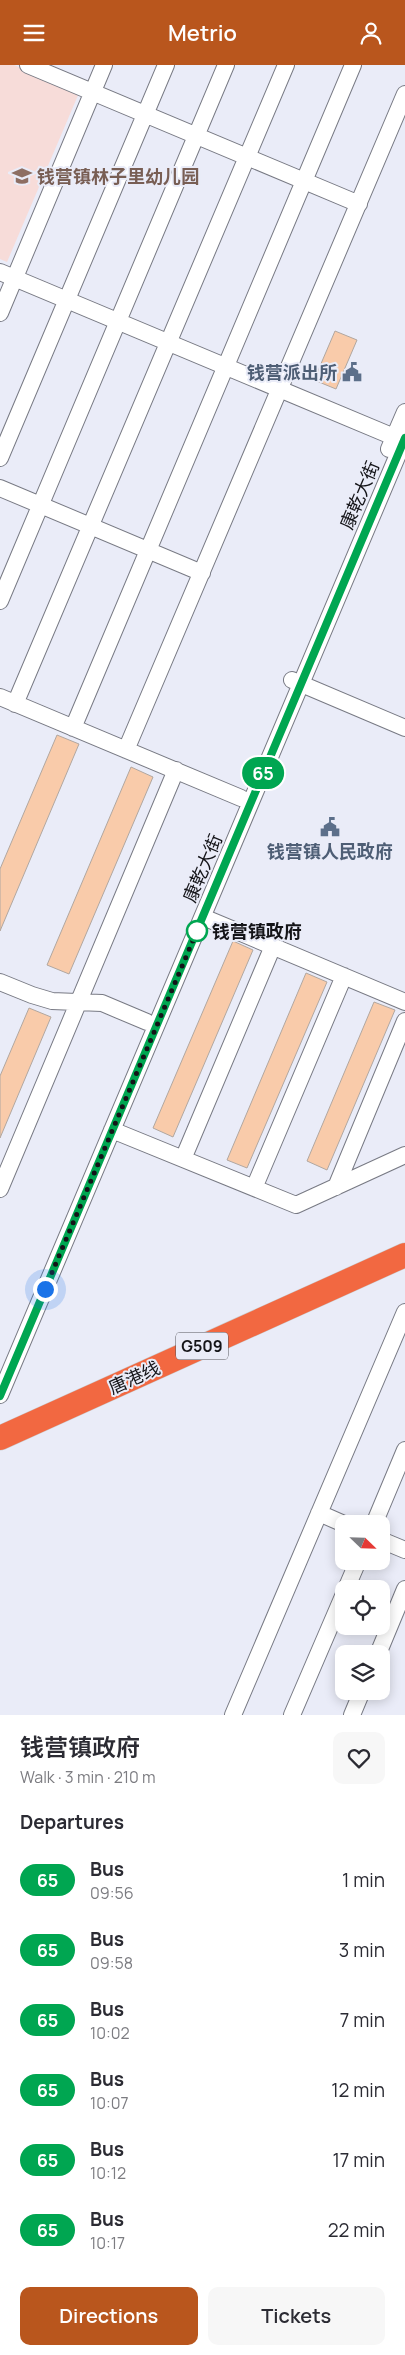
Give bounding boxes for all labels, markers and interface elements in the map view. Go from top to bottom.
text: Metrio [168,18,237,48]
icon: menu [20,19,48,47]
icon: person [357,19,385,47]
place label: 钱营镇林子里幼儿园 [37,164,199,188]
school or university icon: 钱营镇林子里幼儿园 [11,165,33,187]
place label: 钱营派出所 [247,360,337,384]
public building icon: 钱营派出所 [341,361,363,383]
street label: 康乾大街 [334,457,384,533]
line badge: 65 [240,757,286,789]
text: 65 [252,761,274,785]
public building icon: 钱营镇人民政府 [319,816,341,838]
street label: 康乾大街 [177,830,227,906]
place label: 钱营镇人民政府 [267,839,393,863]
place label: 钱营镇政府 [212,919,302,943]
marker: 钱营镇政府 [186,920,208,942]
your location [33,1277,58,1302]
road number: G509 [176,1333,228,1359]
street label: 唐港线 [104,1355,164,1399]
north arrow [335,1515,390,1570]
map controls [335,1515,390,1700]
button: locate [335,1580,390,1635]
button: layers [335,1645,390,1700]
text: 钱营镇政府 [20,1730,140,1763]
button: heart [333,1732,385,1784]
text: Walk · 3 min · 210 m [20,1766,156,1788]
text: Departures [20,1809,124,1835]
text: Bus [90,1856,124,1882]
text: 1 min [342,1867,385,1893]
text: 65 [37,1868,58,1892]
text: 09:56 [90,1882,134,1904]
text: Bus [90,1926,124,1952]
text: 3 min [339,1937,385,1963]
text: 65 [37,1938,58,1962]
text: 09:58 [90,1952,133,1974]
text: Bus [90,1996,124,2022]
text: 7 min [340,2007,385,2033]
text: 65 [37,2008,58,2032]
text: 10:02 [90,2022,130,2044]
text: Bus [90,2066,124,2092]
text: 12 min [331,2077,385,2103]
text: 65 [37,2078,58,2102]
text: 10:07 [90,2092,129,2114]
text: Bus [90,2136,124,2162]
text: 17 min [332,2147,385,2173]
text: 65 [37,2148,58,2172]
text: 10:12 [90,2162,126,2184]
text: Bus [90,2206,124,2232]
text: 22 min [328,2217,385,2243]
text: 65 [37,2218,58,2242]
text: 10:17 [90,2232,125,2254]
button: Directions [20,2287,198,2345]
button: Tickets [208,2287,385,2345]

